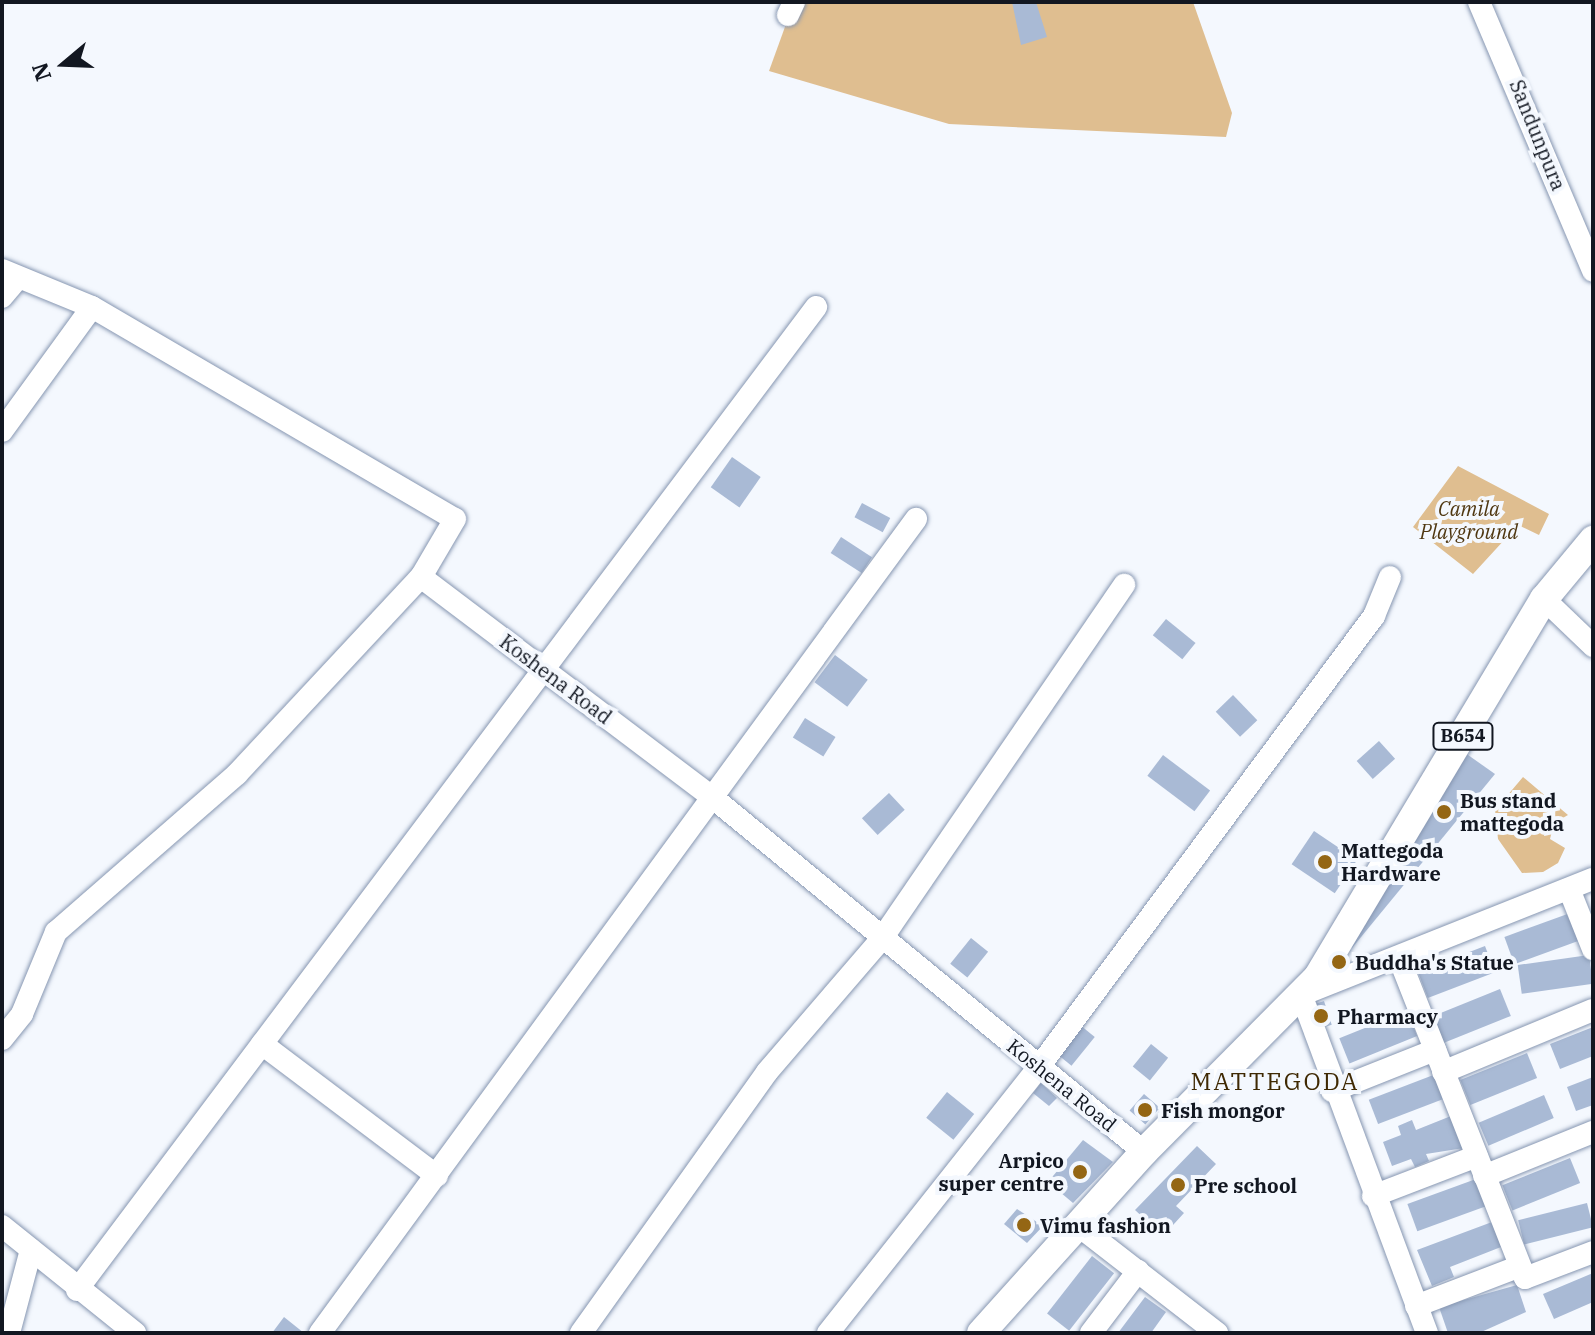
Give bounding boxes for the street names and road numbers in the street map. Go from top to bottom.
street label: Sandunpura [1505,76,1571,194]
street label: Koshena Road [495,629,617,729]
road number: B654 [1431,722,1495,750]
street label: Koshena Road [1002,1034,1122,1136]

